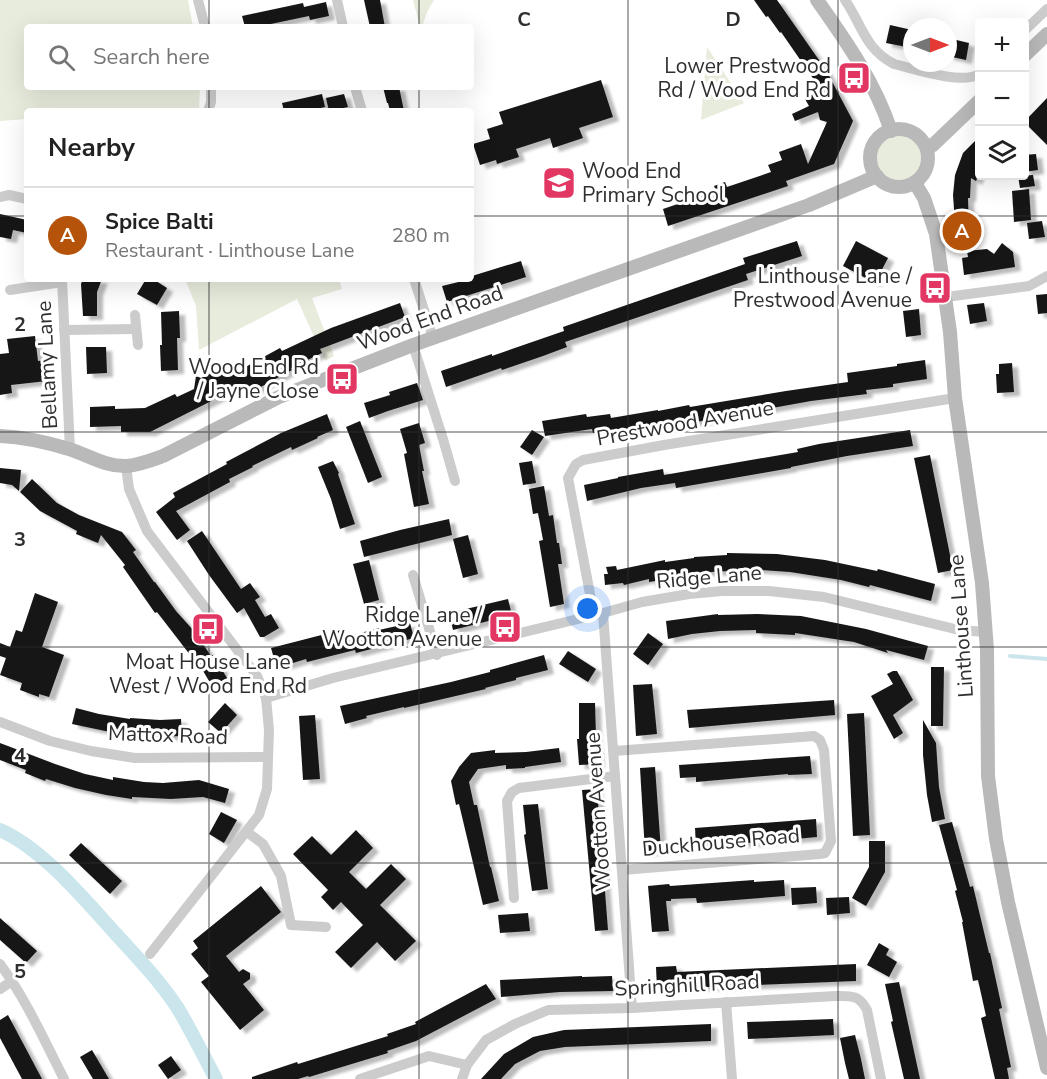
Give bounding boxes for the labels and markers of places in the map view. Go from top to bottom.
place label: Lower Prestwood Rd / Wood End Rd [657,52,831,104]
bus stop icon: Lower Prestwood Rd / Wood End Rd [836,60,872,96]
place label: Wood End Primary School [582,157,726,209]
school or university icon: Wood End Primary School [541,165,577,201]
pin: A [942,208,982,254]
place label: Linthouse Lane / Prestwood Avenue [733,262,913,314]
bus stop icon: Linthouse Lane / Prestwood Avenue [917,270,953,306]
place label: Wood End Rd / Jayne Close [188,353,319,405]
bus stop icon: Wood End Rd / Jayne Close [324,361,360,397]
place label: Ridge Lane / Wootton Avenue [322,601,483,653]
bus stop icon: Ridge Lane / Wootton Avenue [487,609,523,645]
bus stop icon: Moat House Lane West / Wood End Rd [190,611,226,647]
place label: Moat House Lane West / Wood End Rd [109,648,307,700]

